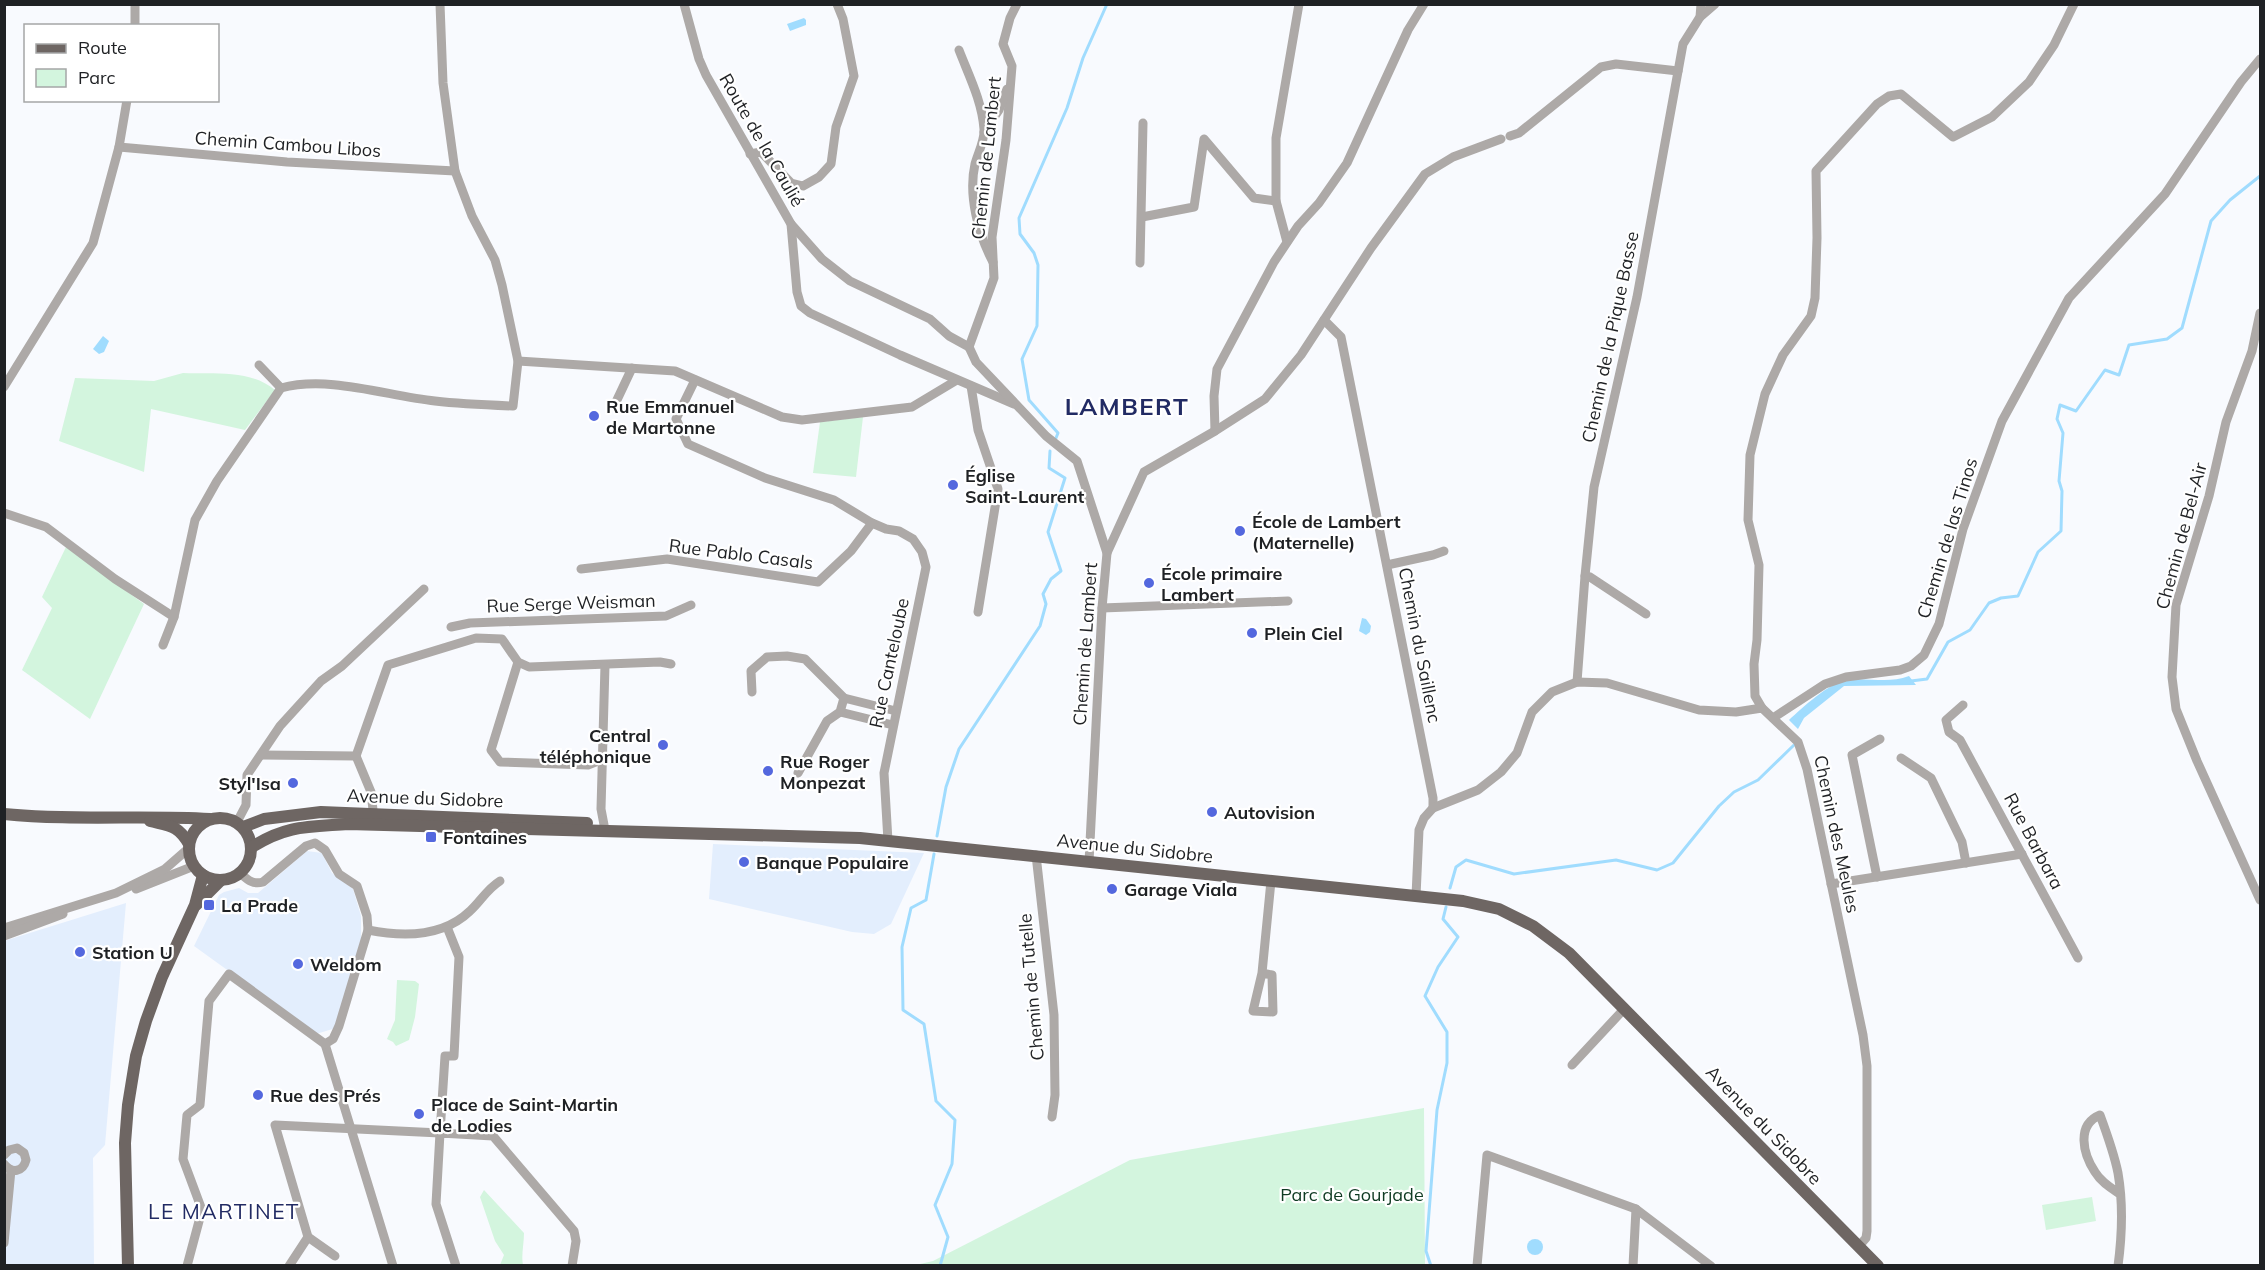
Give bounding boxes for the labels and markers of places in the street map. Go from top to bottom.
place label: Rue Emmanuel de Martonne [606,395,735,439]
marker: Rue Emmanuel de Martonne [587,409,601,423]
place label: Église Saint-Laurent [965,464,1085,508]
marker: Église Saint-Laurent [946,478,960,492]
place label: École de Lambert (Maternelle) [1252,510,1401,554]
marker: École de Lambert (Maternelle) [1233,524,1247,538]
place label: École primaire Lambert [1161,562,1283,606]
marker: École primaire Lambert [1142,576,1156,590]
place label: Plein Ciel [1264,622,1343,645]
marker: Plein Ciel [1245,626,1259,640]
place label: Central téléphonique [540,724,651,768]
marker: Central téléphonique [656,738,670,752]
place label: Rue Roger Monpezat [780,750,870,794]
marker: Rue Roger Monpezat [761,764,775,778]
place label: Styl'Isa [218,772,281,795]
marker: Styl'Isa [286,776,300,790]
place label: Autovision [1224,801,1315,824]
marker: Autovision [1205,805,1219,819]
place label: Fontaines [443,826,527,849]
marker: Fontaines [424,830,438,844]
place label: Banque Populaire [756,851,909,874]
marker: Banque Populaire [737,855,751,869]
place label: Garage Viala [1124,878,1237,901]
marker: Garage Viala [1105,882,1119,896]
place label: La Prade [221,894,298,917]
marker: La Prade [202,898,216,912]
place label: Station U [92,941,173,964]
marker: Station U [73,945,87,959]
place label: Weldom [310,953,382,976]
marker: Weldom [291,957,305,971]
place label: Rue des Prés [270,1084,381,1107]
marker: Rue des Prés [251,1088,265,1102]
place label: Place de Saint-Martin de Lodies [431,1093,618,1137]
marker: Place de Saint-Martin de Lodies [412,1107,426,1121]

